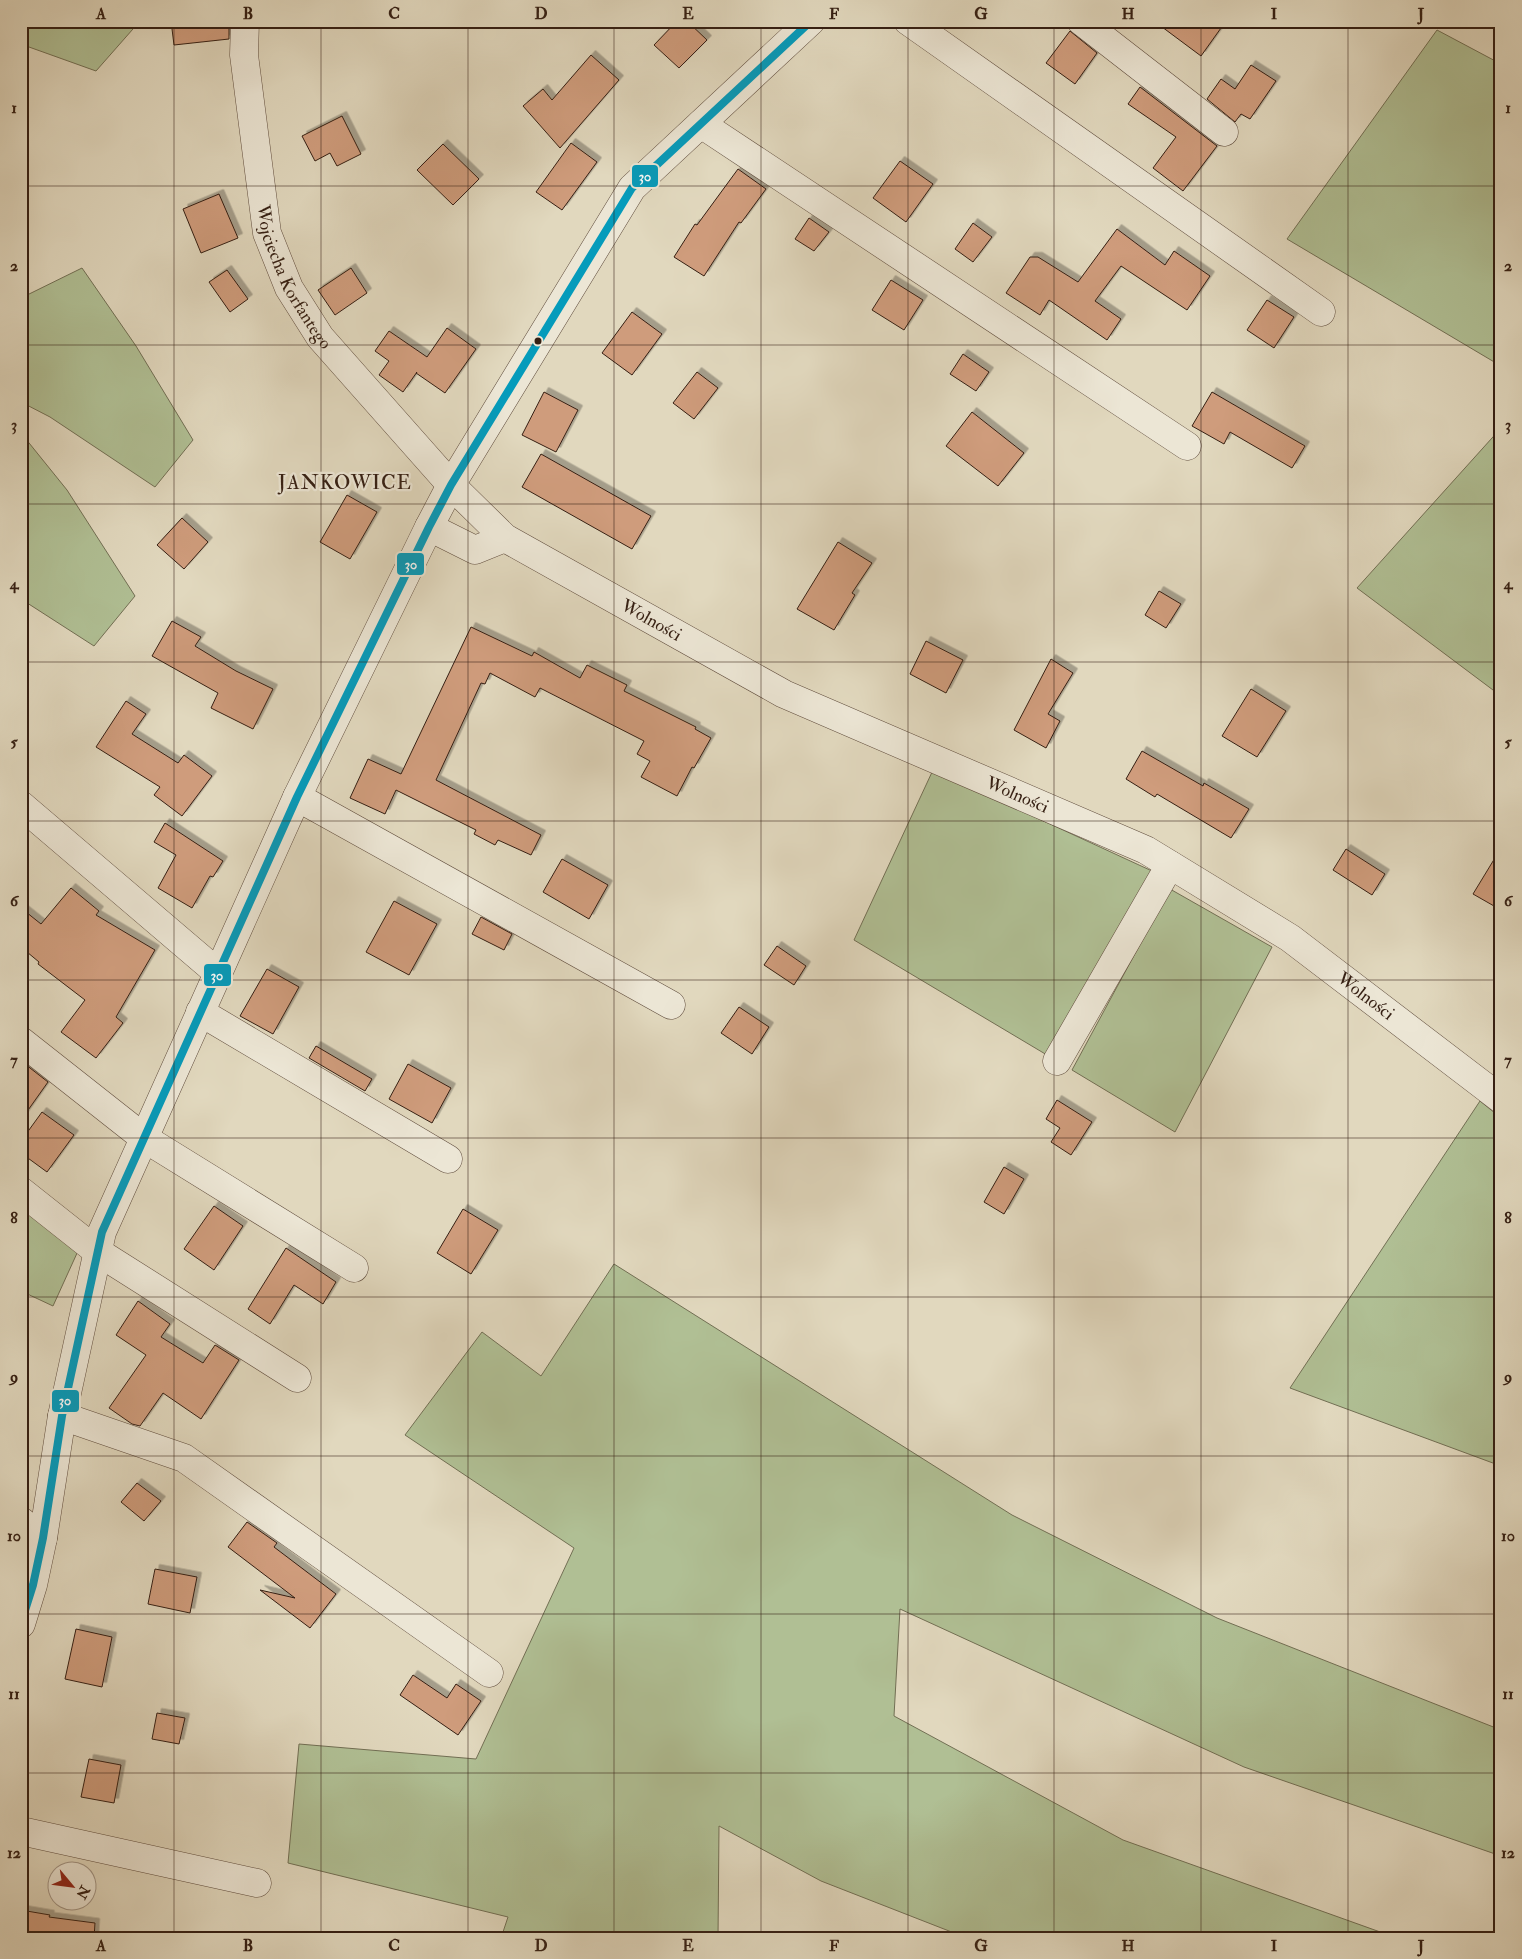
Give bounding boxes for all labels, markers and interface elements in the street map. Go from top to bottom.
text: A [95,4,107,24]
text: B [243,4,253,24]
text: C [388,4,400,24]
text: D [534,4,548,24]
text: E [682,4,694,24]
text: F [829,4,839,24]
text: G [974,4,988,24]
text: H [1121,4,1135,24]
text: I [1271,4,1278,24]
text: J [1417,4,1425,25]
text: 1 [11,98,17,118]
text: 1 [1505,98,1511,118]
line badge: 30 [631,164,659,188]
text: 30 [639,168,651,185]
street label: Wojciecha Korfantego [252,202,337,354]
text: 2 [10,256,18,276]
text: 2 [1504,256,1512,276]
unlabelled marker [533,336,543,346]
text: 3 [11,415,17,435]
text: 3 [1505,415,1511,435]
district label: JANKOWICE [277,470,412,495]
line badge: 30 [396,552,425,576]
text: 30 [405,556,417,573]
text: 4 [9,574,20,594]
text: 4 [1503,574,1514,594]
street label: Wolności [616,593,686,646]
text: 5 [10,732,18,752]
text: 5 [1504,732,1512,752]
street label: Wolności [982,771,1053,818]
text: 6 [10,891,20,911]
text: 6 [1504,891,1514,911]
line badge: 30 [203,963,232,987]
street label: Wolności [1332,966,1399,1025]
text: 30 [211,967,223,984]
text: 7 [10,1050,18,1070]
text: 7 [1504,1050,1512,1070]
text: 8 [10,1208,18,1228]
text: 8 [1504,1208,1512,1228]
text: 9 [8,1367,18,1387]
text: 9 [1502,1367,1512,1387]
line badge: 30 [51,1389,80,1413]
text: 30 [59,1392,71,1409]
text: 10 [7,1526,21,1546]
text: 10 [1501,1526,1515,1546]
text: 11 [8,1684,20,1704]
text: 11 [1502,1684,1514,1704]
text: 12 [7,1843,21,1863]
text: 12 [1501,1843,1515,1863]
north arrow [48,1862,98,1912]
text: N [72,1882,94,1902]
text: A [95,1936,107,1956]
text: B [243,1936,253,1956]
text: C [388,1936,400,1956]
text: D [534,1936,548,1956]
text: E [682,1936,694,1956]
text: F [829,1936,839,1956]
text: G [974,1936,988,1956]
text: H [1121,1936,1135,1956]
text: I [1271,1936,1278,1956]
text: J [1417,1936,1425,1957]

